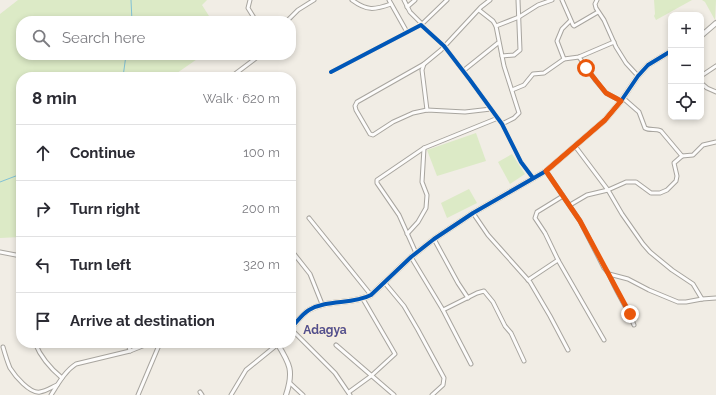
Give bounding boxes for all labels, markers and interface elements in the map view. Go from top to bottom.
map controls [668,12,704,120]
button: + [668,12,704,48]
search box [16,16,296,60]
icon: search [30,27,52,49]
text: Search here [62,29,145,47]
button: − [668,48,704,84]
route start [577,59,595,77]
button: locate [668,84,704,120]
text: 8 min [32,88,77,108]
text: Walk · 620 m [203,91,280,106]
icon: ahead [32,142,54,164]
text: Continue [70,144,135,162]
text: 100 m [243,145,280,160]
icon: right [32,198,54,220]
text: Turn right [70,200,140,218]
text: 200 m [242,201,280,216]
icon: left [32,254,54,276]
text: Turn left [70,256,131,274]
text: 320 m [243,257,280,272]
route end [621,305,639,323]
icon: arrive [32,310,54,332]
text: Arrive at destination [70,312,215,330]
district label: Adagya [303,323,347,337]

